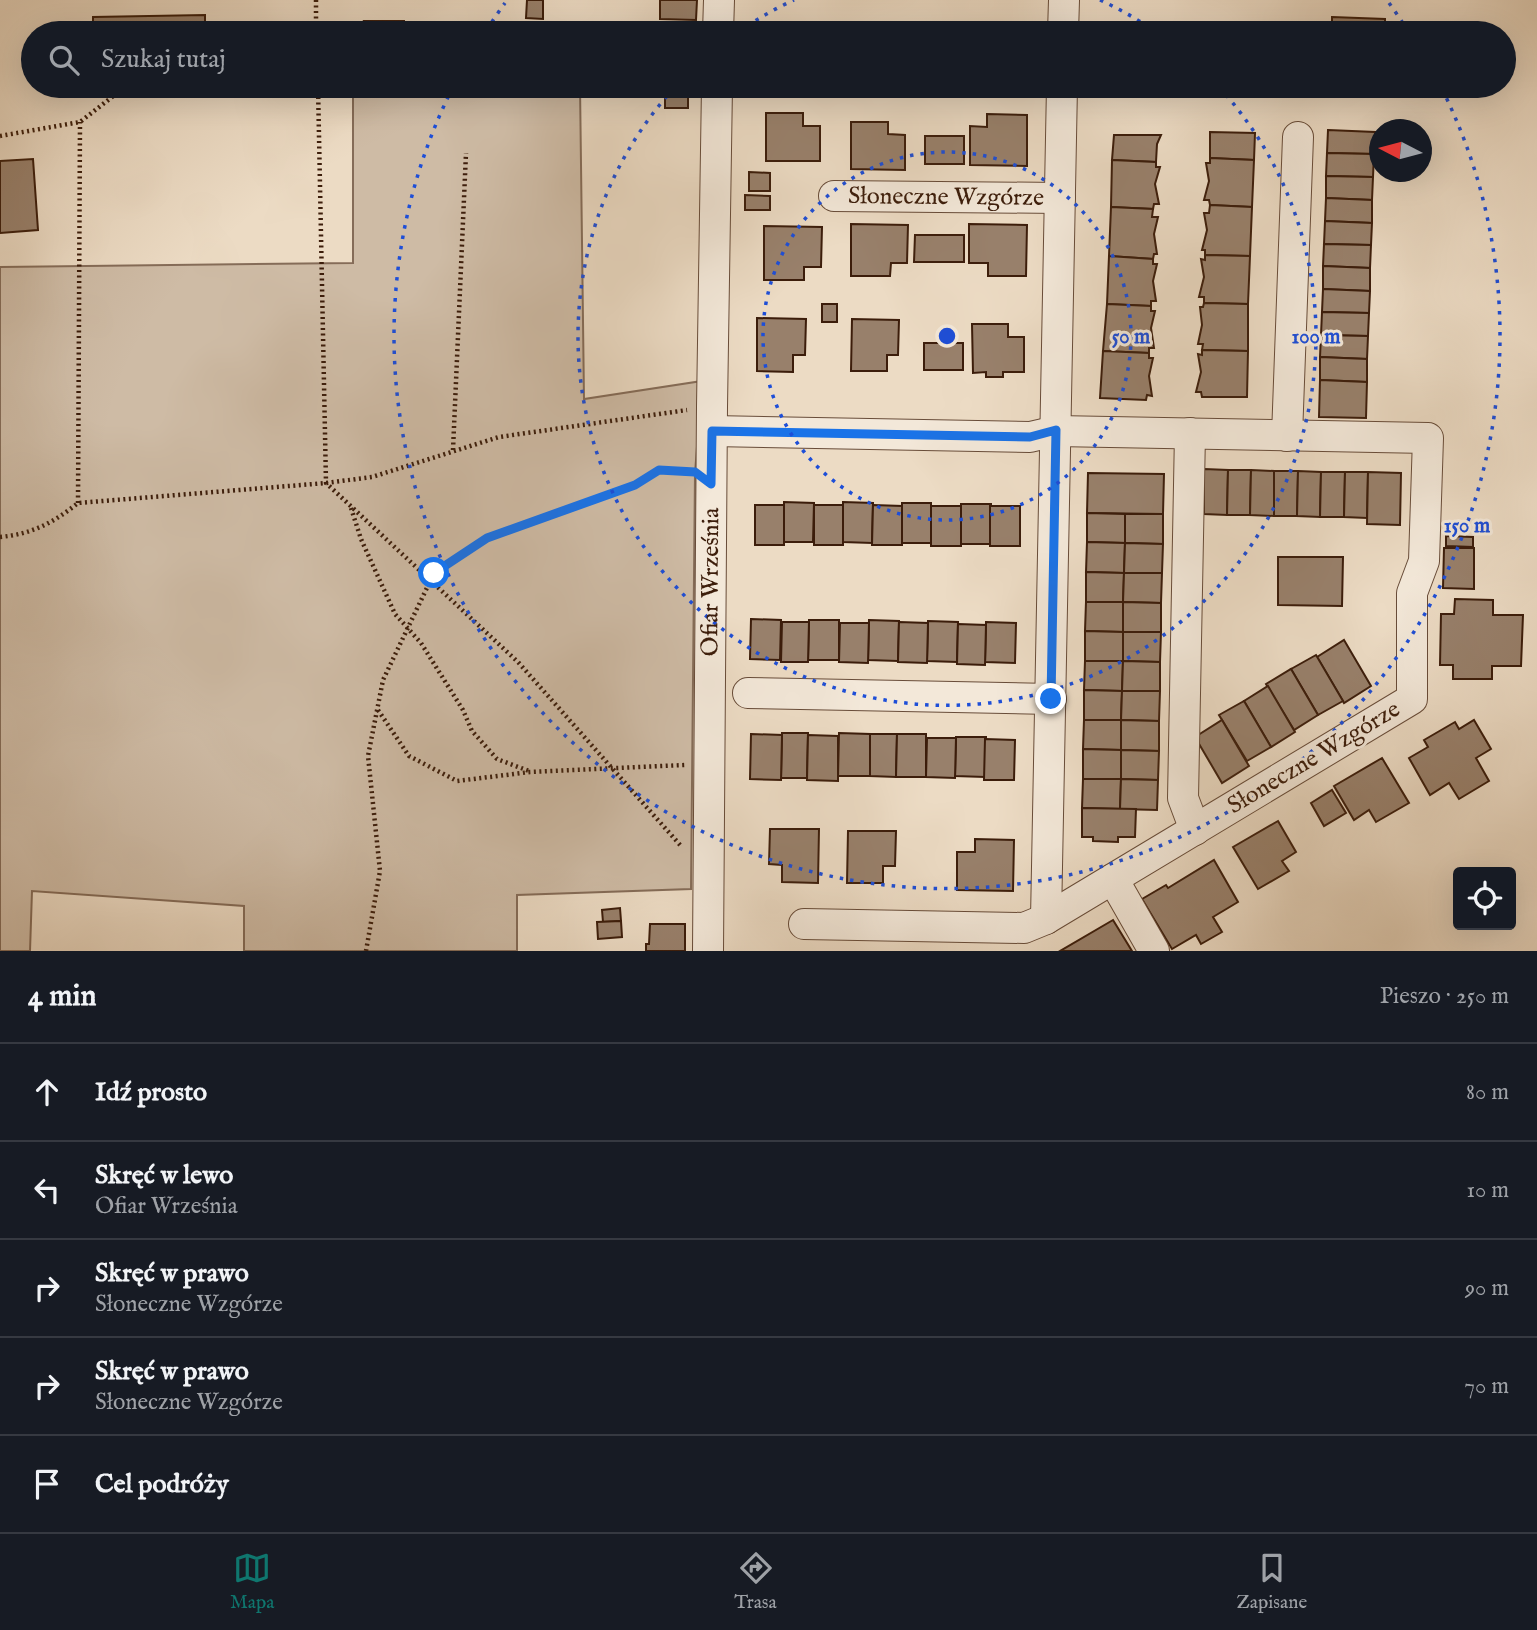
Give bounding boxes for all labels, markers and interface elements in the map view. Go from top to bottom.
search box [21,21,1516,98]
icon: search [45,41,83,79]
text: Szukaj tutaj [101,43,226,76]
north arrow [1369,119,1432,182]
street label: Słoneczne Wzgórze [848,181,1044,213]
centre of rings [935,324,959,348]
text: 50 m [1112,324,1151,351]
text: 100 m [1291,324,1341,351]
street label: Ofiar Września [695,507,727,657]
text: 150 m [1444,513,1491,540]
route start [418,557,449,588]
route end [1035,683,1066,714]
street label: Słoneczne Wzgórze [1222,694,1406,822]
map controls [1453,867,1516,930]
button: locate [1453,867,1516,930]
text: 4 min [28,978,96,1016]
text: Pieszo · 250 m [1380,982,1509,1011]
icon: ahead [28,1073,66,1111]
text: Idź prosto [95,1076,207,1109]
text: 80 m [1466,1078,1509,1107]
text: Skręć w lewo [95,1159,233,1192]
icon: left [28,1171,66,1209]
text: 10 m [1466,1176,1509,1205]
text: Ofiar Września [95,1192,238,1221]
text: Skręć w prawo [95,1257,249,1290]
icon: right [28,1269,66,1307]
text: 90 m [1465,1274,1509,1303]
text: Słoneczne Wzgórze [95,1290,283,1319]
text: Skręć w prawo [95,1355,249,1388]
icon: right [28,1367,66,1405]
text: 70 m [1464,1372,1509,1401]
text: Słoneczne Wzgórze [95,1388,283,1417]
icon: arrive [28,1465,66,1503]
text: Cel podróży [95,1468,229,1501]
tab: Mapa [230,1549,274,1615]
tab: Trasa [734,1549,777,1615]
tab: Zapisane [1237,1549,1307,1615]

